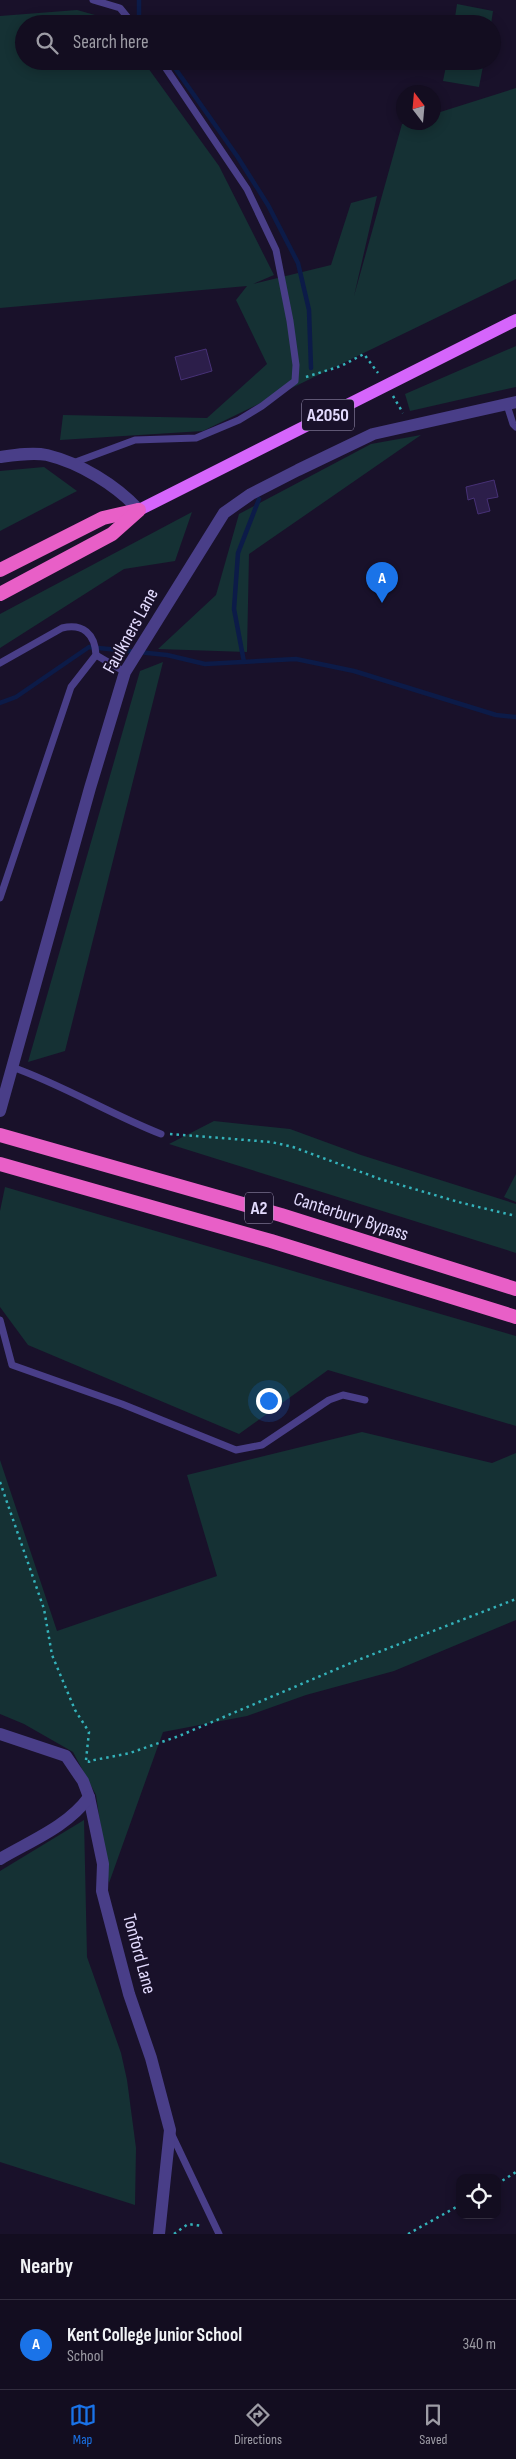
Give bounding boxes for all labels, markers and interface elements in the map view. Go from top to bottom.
search box [15,15,501,70]
icon: search [33,29,61,57]
text: Search here [73,31,149,54]
north arrow [396,85,441,130]
road number: A2050 [302,400,354,430]
pin: A [366,562,398,603]
street label: Faulkners Lane [98,584,164,678]
street label: Canterbury Bypass [291,1188,411,1246]
road number: A2 [245,1192,273,1224]
your location [256,1388,282,1414]
street label: Tonford Lane [117,1912,161,1996]
map controls [456,2174,501,2219]
button: locate [456,2174,501,2219]
text: Nearby [20,2254,73,2279]
text: Kent College Junior School [67,2324,242,2347]
text: A [32,2335,40,2354]
text: 340 m [463,2335,496,2354]
text: School [67,2347,103,2366]
tab: Map [69,2401,97,2448]
tab: Directions [234,2401,282,2448]
tab: Saved [419,2401,447,2448]

